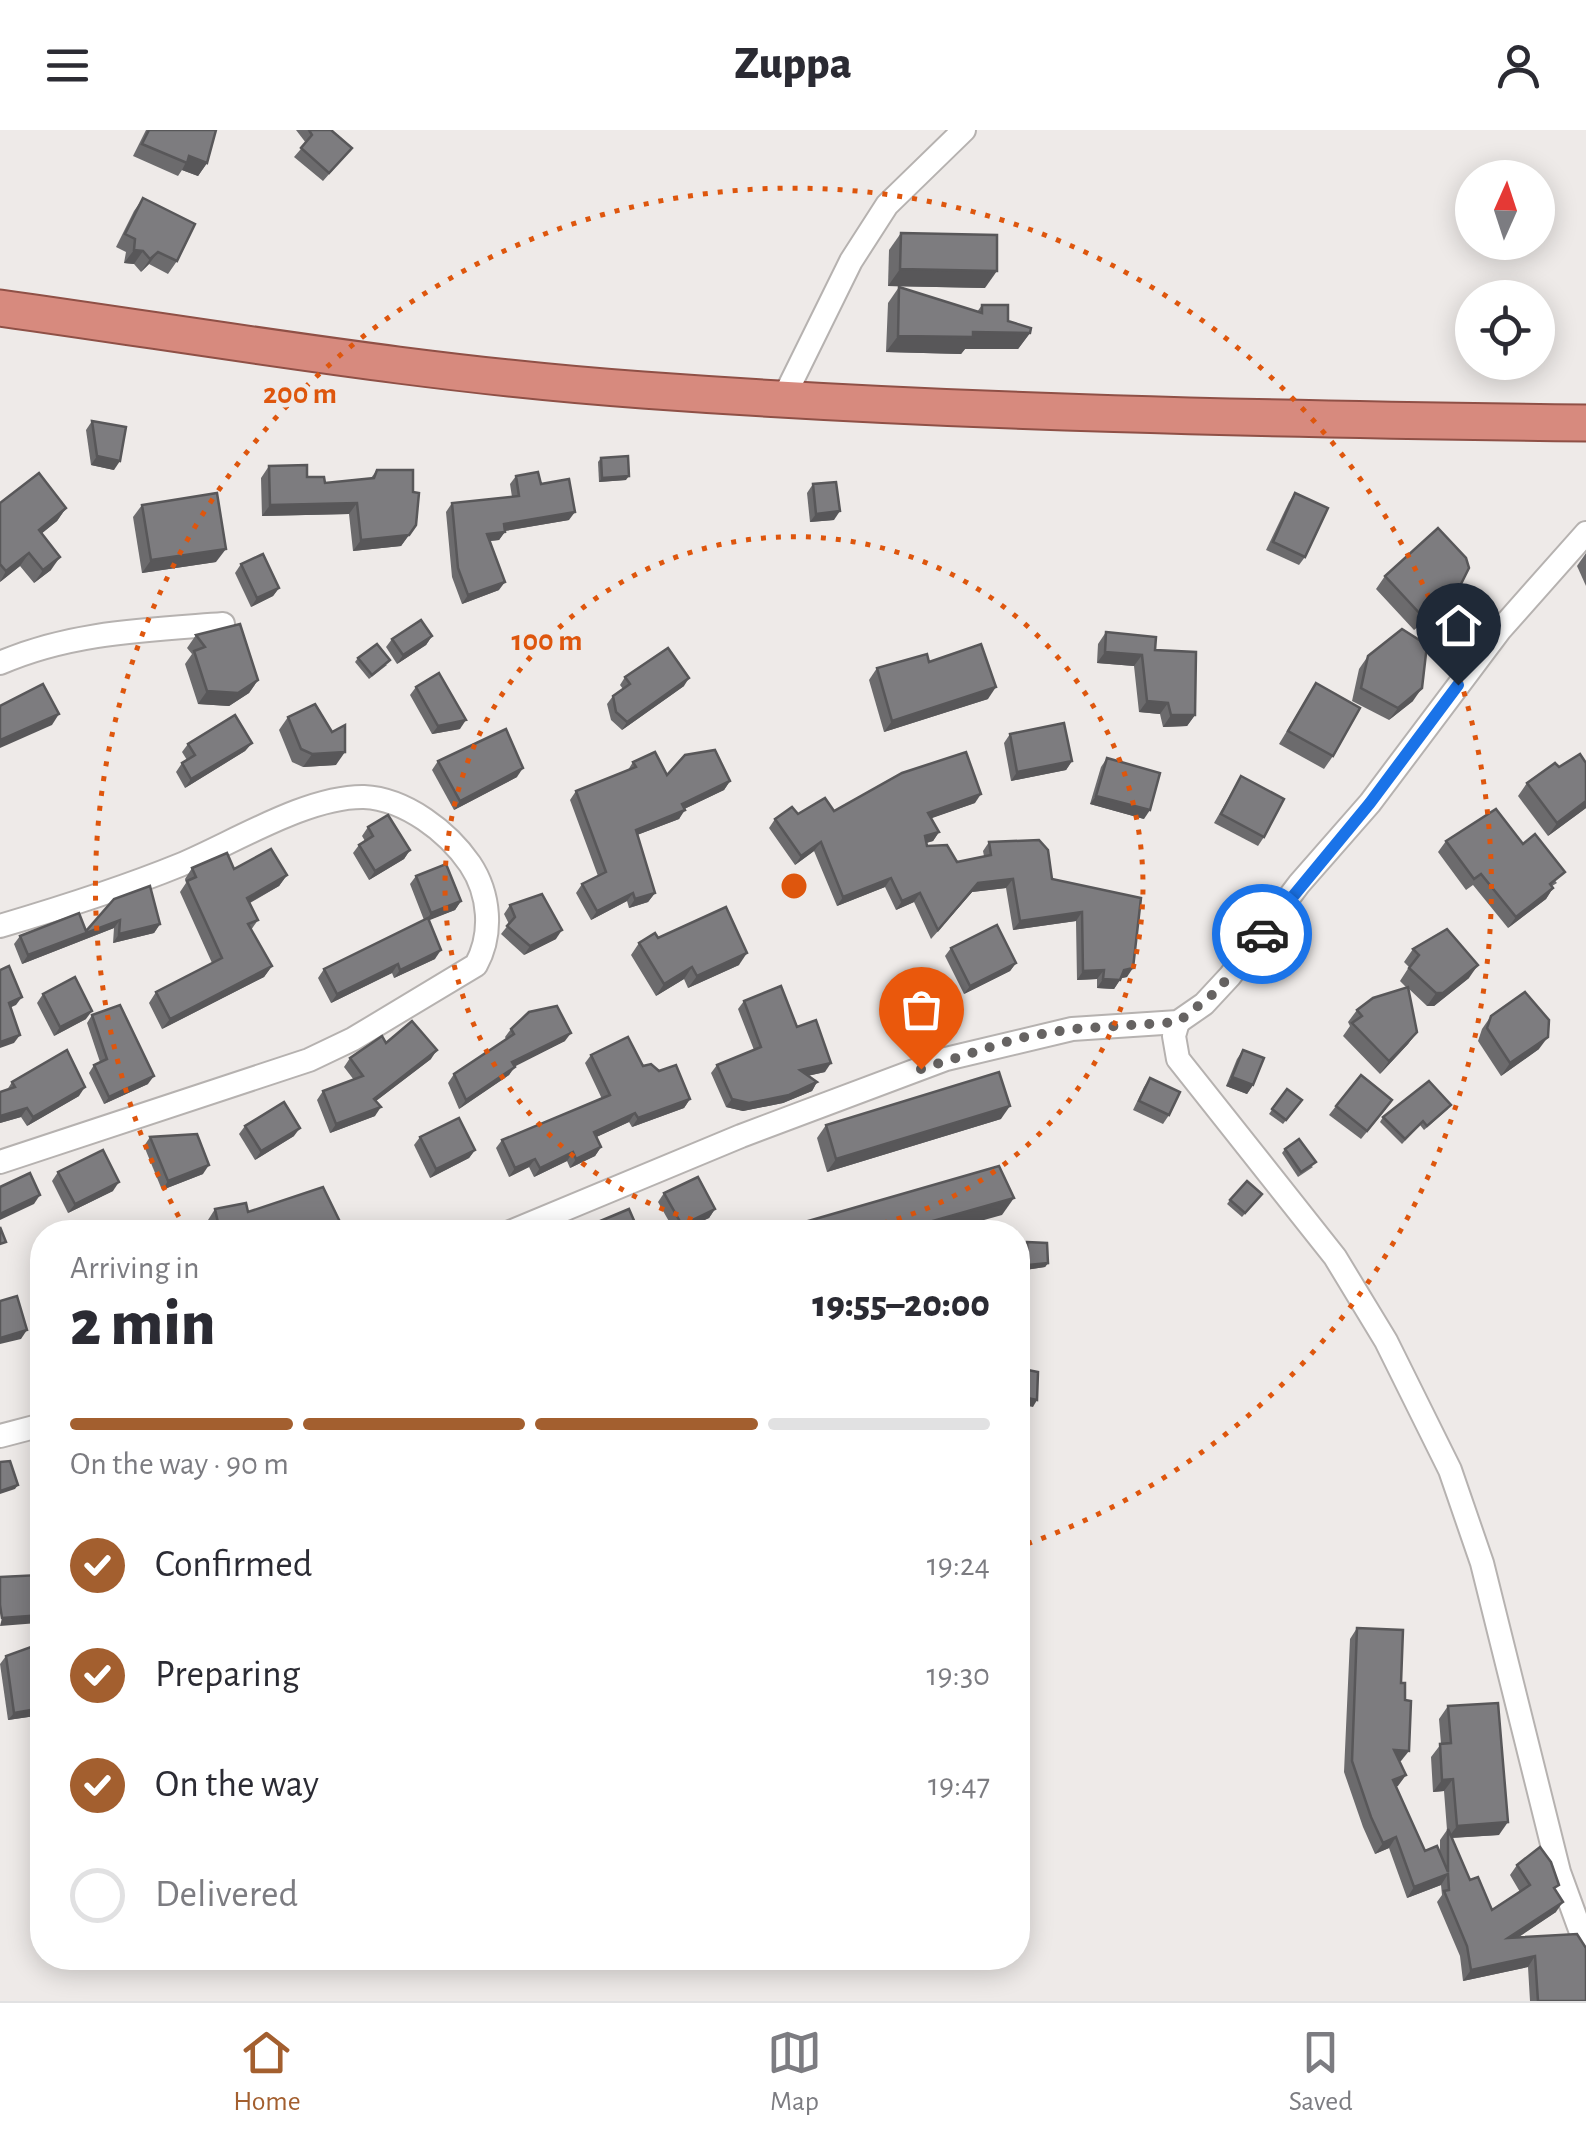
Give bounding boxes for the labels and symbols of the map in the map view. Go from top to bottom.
north arrow [1455,160,1555,260]
text: 200 m [263,379,337,409]
pin [1416,583,1501,686]
text: 100 m [512,626,582,656]
centre of rings [776,868,812,904]
courier [1212,884,1312,984]
pin [879,967,964,1070]

